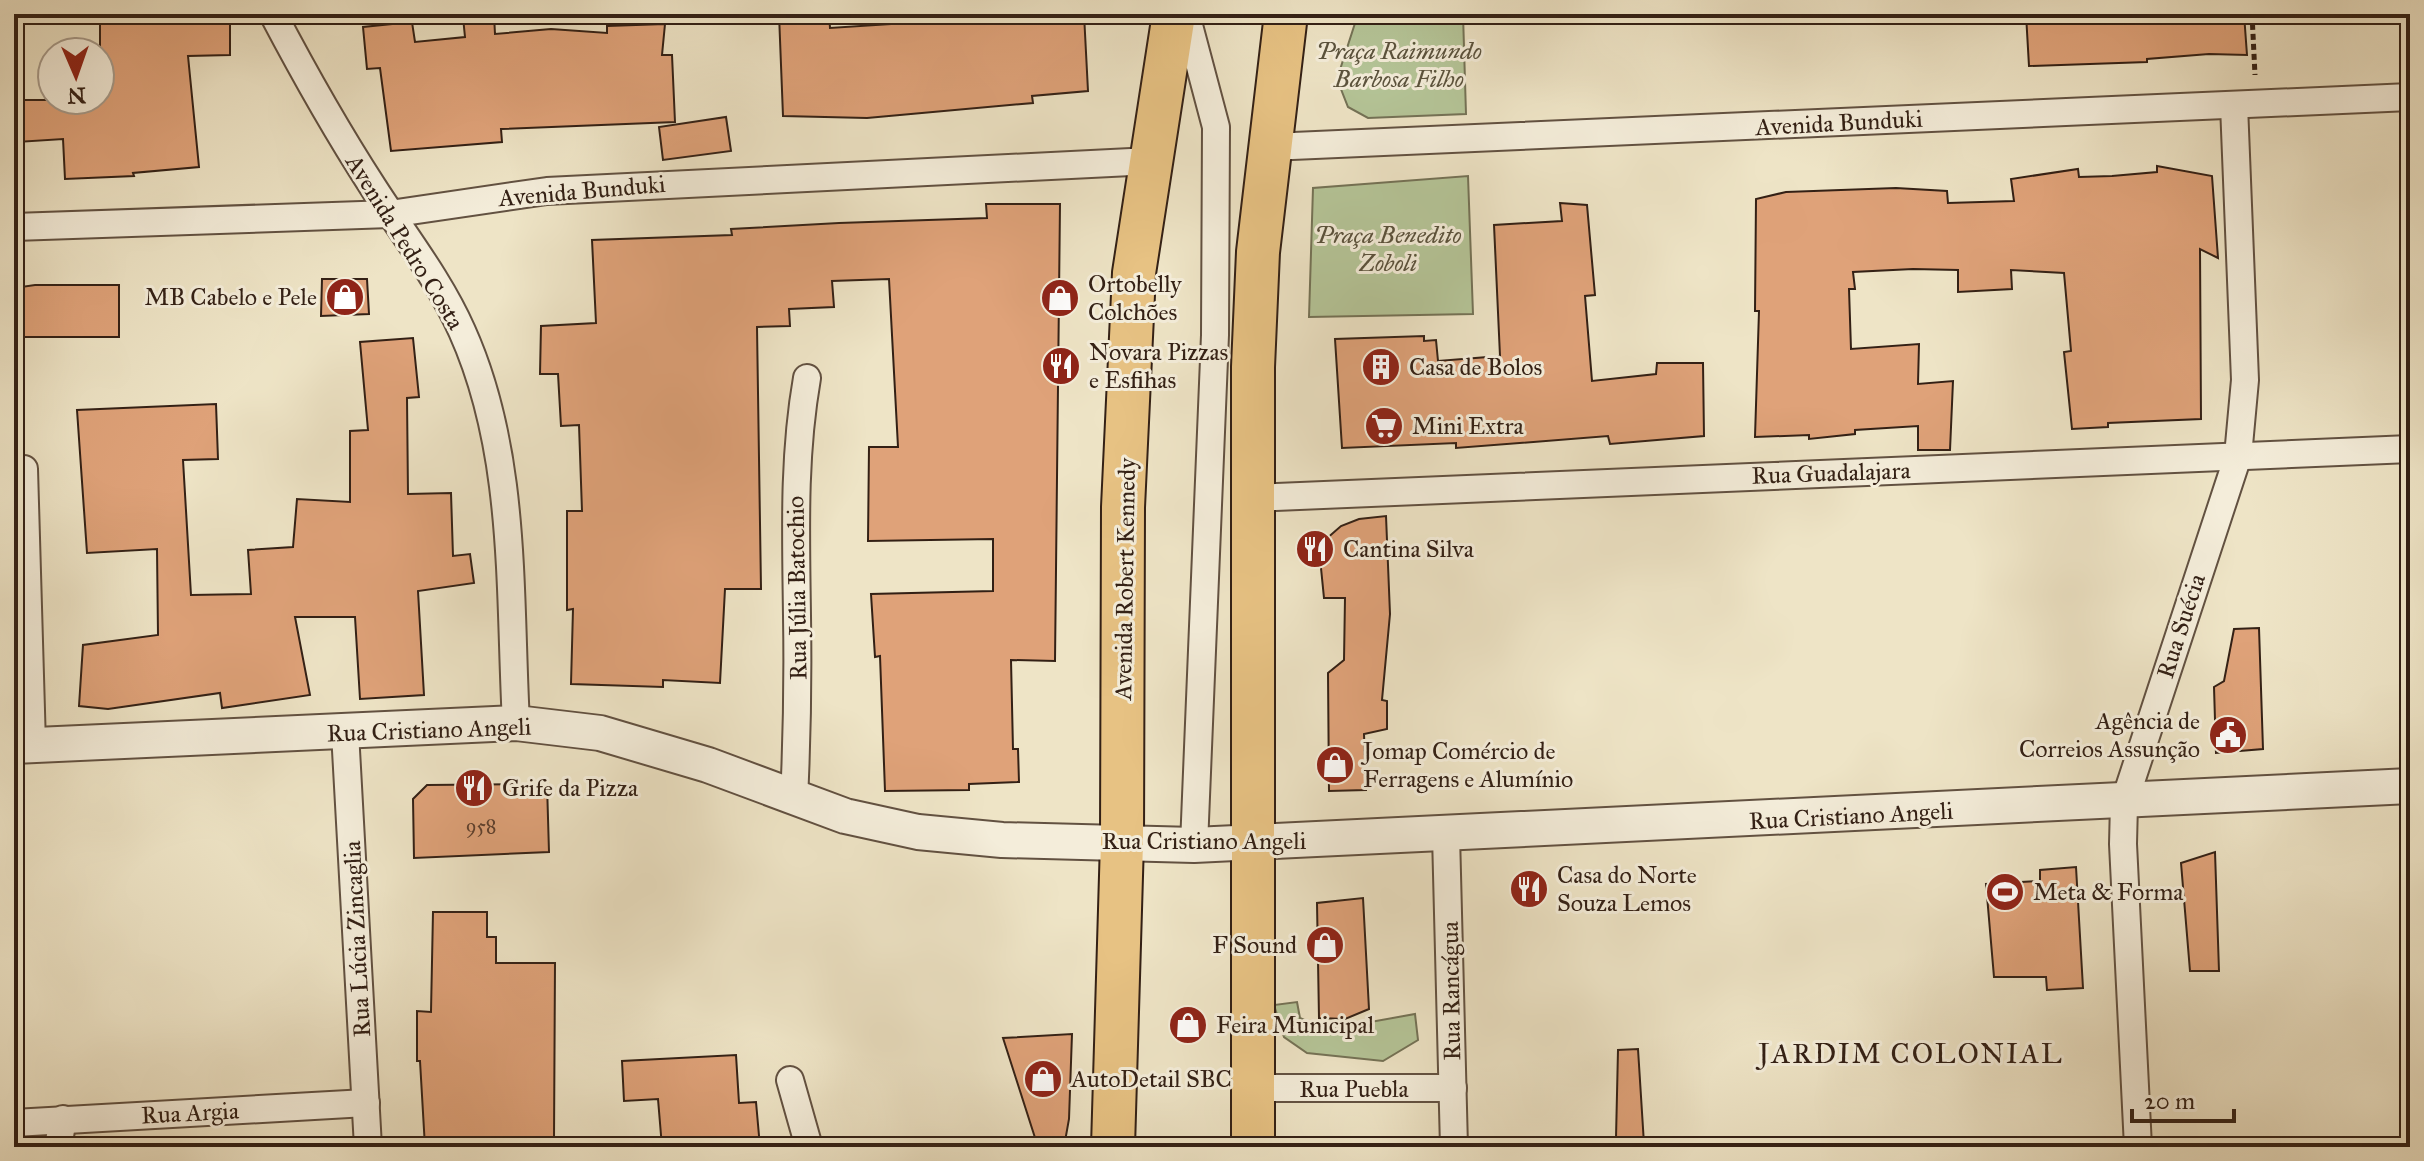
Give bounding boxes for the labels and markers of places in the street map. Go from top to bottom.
place label: Ortobelly Colchões [1088,269,1182,327]
shop icon: MB Cabelo e Pele [324,276,366,318]
shop icon: Ortobelly Colchões [1039,277,1081,319]
place label: MB Cabelo e Pele [145,282,317,312]
place label: Novara Pizzas e Esfihas [1089,337,1228,395]
restaurant icon: Novara Pizzas e Esfihas [1040,345,1082,387]
building icon: Casa de Bolos [1360,346,1402,388]
place label: Casa de Bolos [1409,352,1542,382]
supermarket icon: Mini Extra [1363,405,1405,447]
place label: Mini Extra [1412,411,1524,441]
restaurant icon: Cantina Silva [1294,528,1336,570]
place label: Cantina Silva [1343,534,1475,564]
place label: Agência de Correios Assunção [2019,706,2200,764]
public building icon: Agência de Correios Assunção [2207,714,2249,756]
place label: Jomap Comércio de Ferragens e Alumínio [1360,736,1573,794]
shop icon: Jomap Comércio de Ferragens e Alumínio [1314,744,1356,786]
restaurant icon: Grife da Pizza [453,767,495,809]
place label: Grife da Pizza [502,773,639,803]
place label: Casa do Norte Souza Lemos [1557,860,1697,918]
restaurant icon: Casa do Norte Souza Lemos [1508,868,1550,910]
sports icon: Meta & Forma [1984,871,2026,913]
place label: Meta & Forma [2033,877,2184,907]
shop icon: F Sound [1304,924,1346,966]
place label: F Sound [1212,930,1297,960]
shop icon: Feira Municipal [1167,1004,1209,1046]
place label: Feira Municipal [1216,1010,1375,1040]
shop icon: AutoDetail SBC [1022,1058,1064,1100]
place label: AutoDetail SBC [1070,1064,1232,1094]

